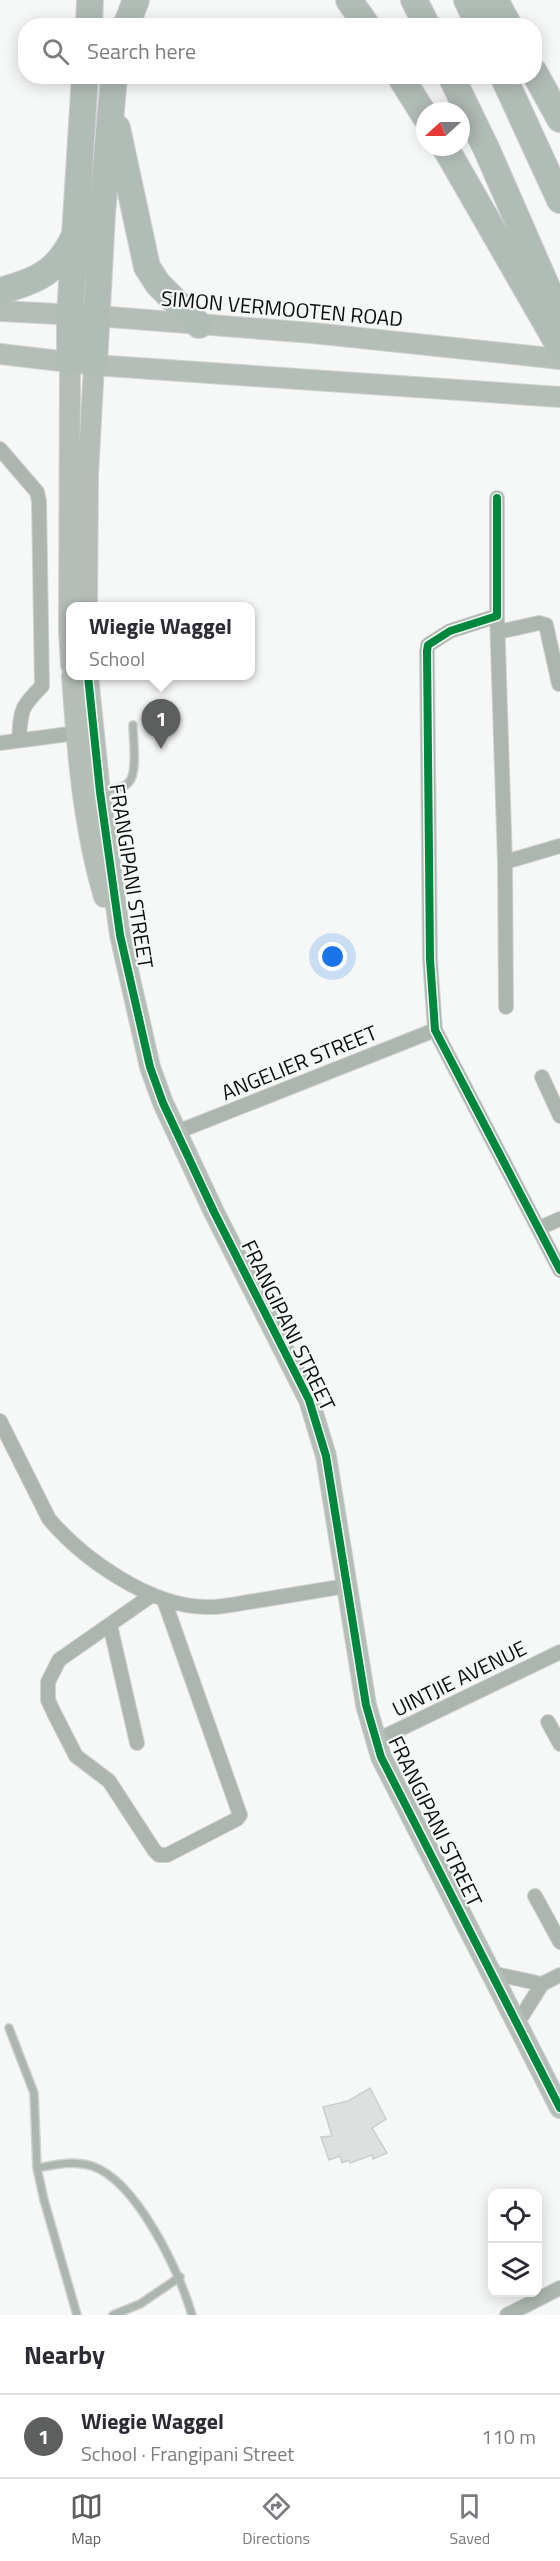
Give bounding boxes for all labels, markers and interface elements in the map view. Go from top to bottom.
search box [18,18,542,84]
text: Search here [87,34,196,68]
icon: search [39,35,72,68]
north arrow [416,102,470,156]
street label: SIMON VERMOOTEN ROAD [160,281,404,335]
popup [66,602,255,680]
text: Wiegie Waggel [89,609,232,643]
text: School [89,643,145,674]
pin: 1 [142,700,180,749]
street label: FRANGIPANI STREET [102,781,162,971]
your location [318,942,347,971]
street label: ANGELIER STREET [216,1016,382,1108]
street label: FRANGIPANI STREET [234,1234,344,1416]
street label: UINTJIE AVENUE [386,1632,532,1724]
street label: FRANGIPANI STREET [381,1730,491,1912]
map controls [488,2189,542,2297]
button: locate [488,2189,542,2243]
button: layers [488,2243,542,2297]
text: Nearby [24,2335,105,2374]
text: Wiegie Waggel [81,2404,224,2438]
text: 1 [38,2421,49,2452]
text: 110 m [481,2421,536,2452]
text: School · Frangipani Street [81,2438,294,2469]
tab: Map [70,2490,103,2550]
tab: Directions [242,2490,310,2550]
tab: Saved [450,2490,490,2550]

